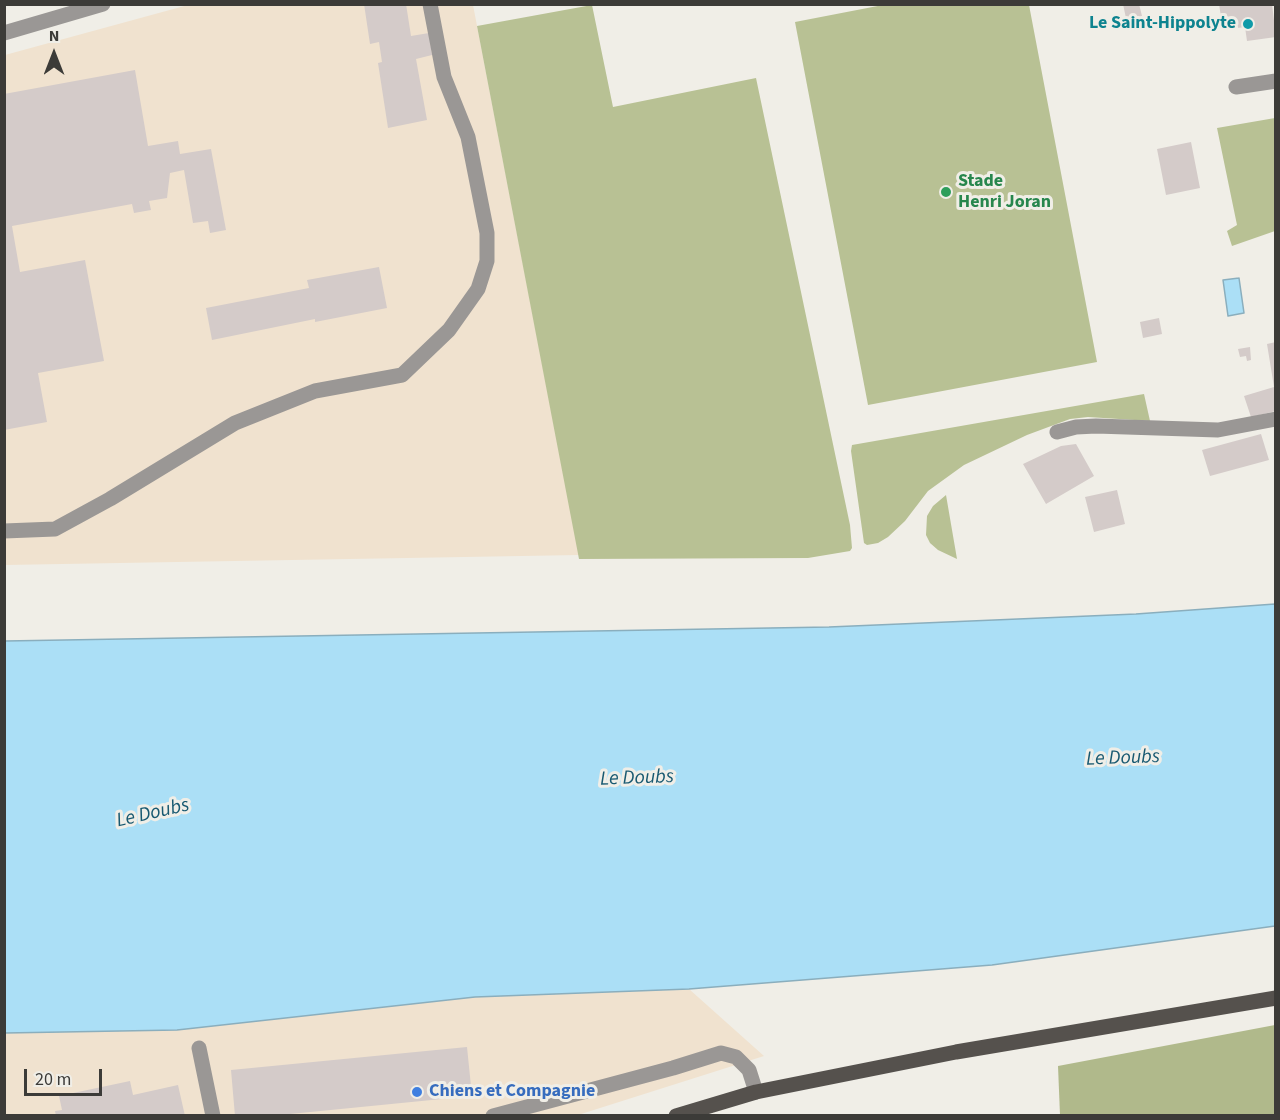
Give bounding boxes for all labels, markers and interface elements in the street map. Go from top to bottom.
place label: Le Saint-Hippolyte [1089,13,1236,35]
marker: Le Saint-Hippolyte [1241,17,1255,31]
north arrow [24,24,84,84]
text: N [49,25,59,47]
place label: Stade Henri Joran [958,171,1051,213]
marker: Stade Henri Joran [939,185,953,199]
water label: Le Doubs [1086,746,1160,772]
water label: Le Doubs [600,766,674,792]
water label: Le Doubs [114,794,192,834]
scale bar [27,1057,105,1095]
text: 20 m [35,1067,71,1092]
place label: Chiens et Compagnie [429,1081,595,1103]
marker: Chiens et Compagnie [410,1085,424,1099]

